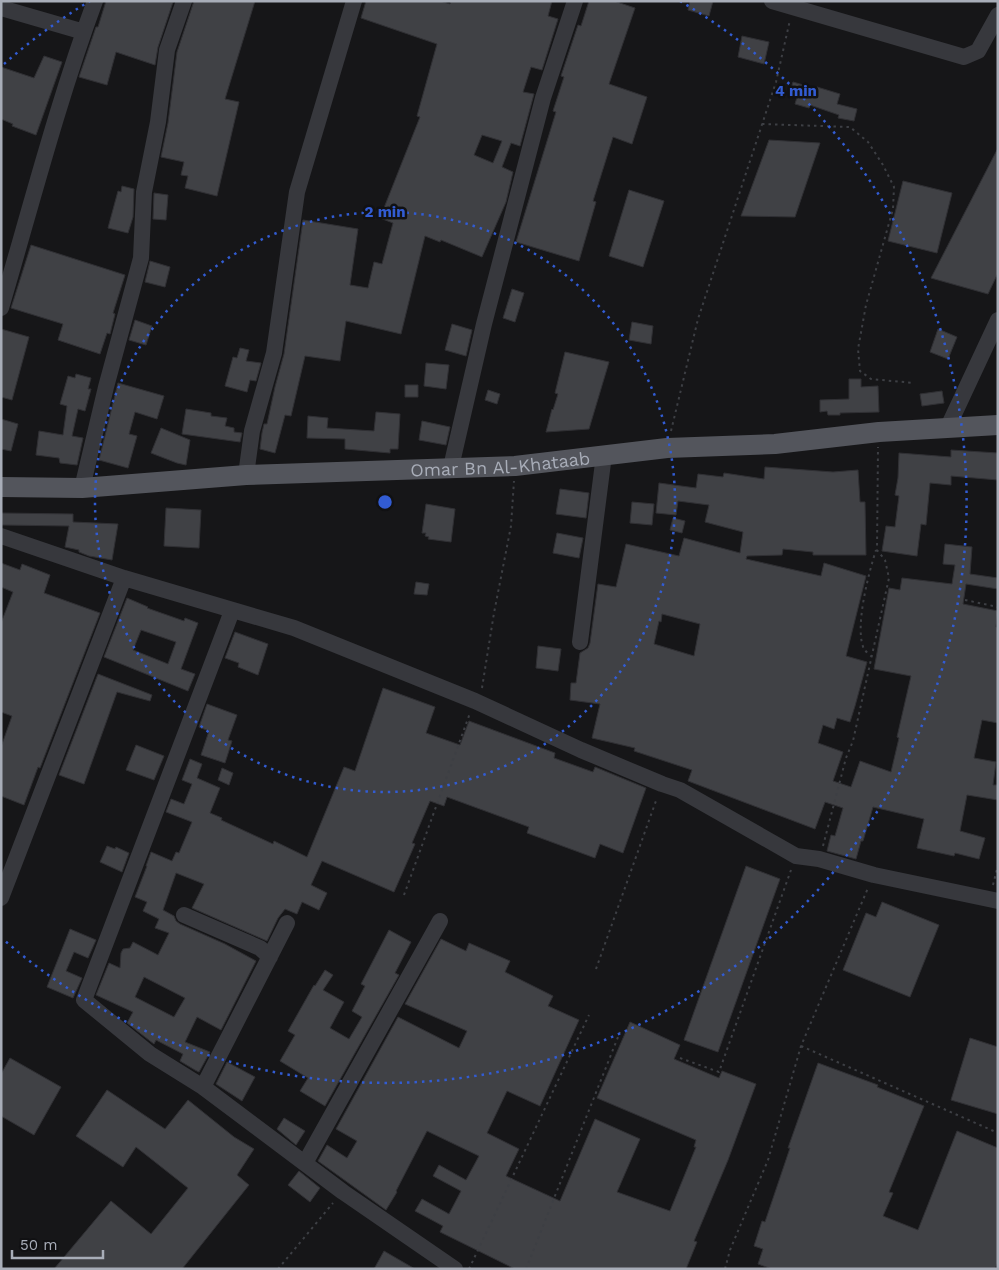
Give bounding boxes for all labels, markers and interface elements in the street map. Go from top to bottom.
text: 4 min [775,82,817,100]
text: 2 min [364,203,406,221]
street label: Omar Bn Al-Khataab [410,447,591,480]
centre of rings [376,493,394,511]
scale bar [12,1228,104,1260]
text: 50 m [20,1236,57,1254]

